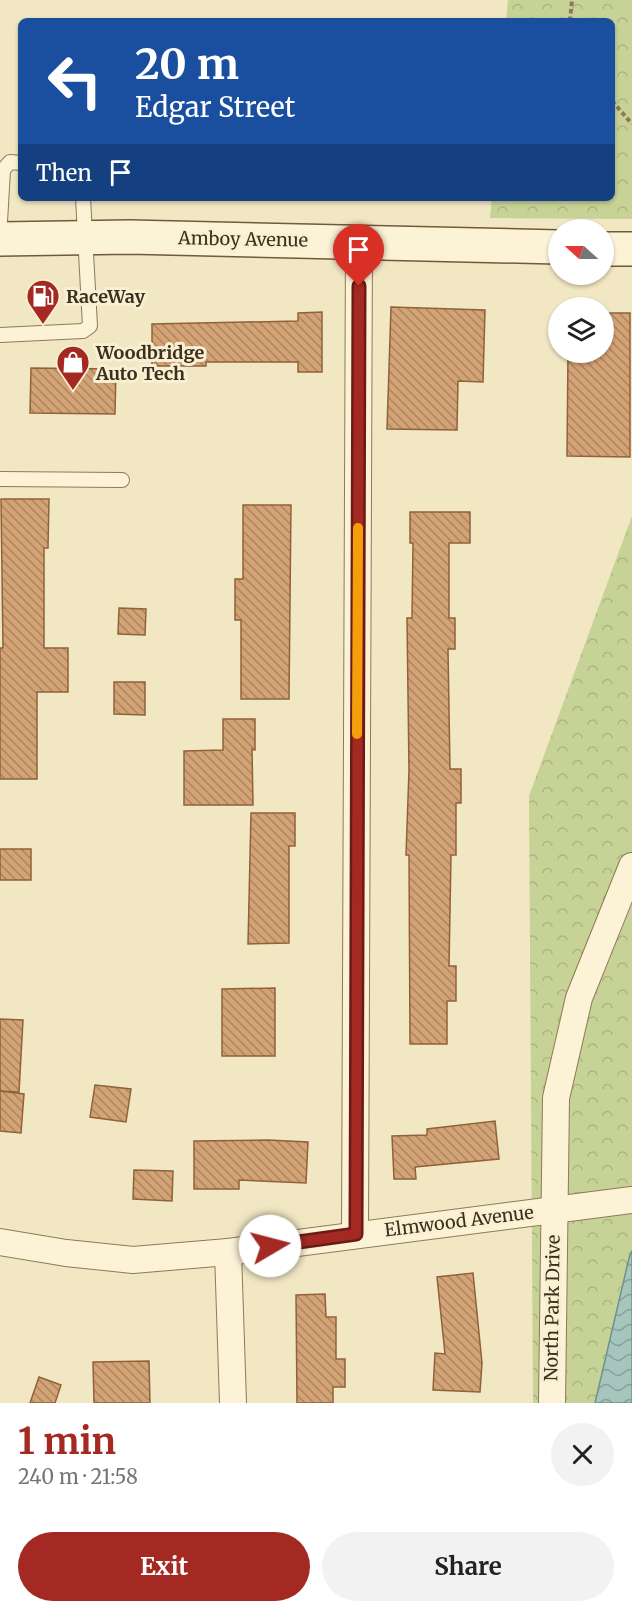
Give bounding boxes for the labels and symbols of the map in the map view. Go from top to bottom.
north arrow [548,219,614,285]
pin [333,224,384,286]
street label: Amboy Avenue [177,226,308,252]
fuel station icon: RaceWay [25,278,61,325]
place label: RaceWay [66,285,146,308]
place label: Woodbridge Auto Tech [95,341,204,385]
shop icon: Woodbridge Auto Tech [55,344,91,391]
street label: Elmwood Avenue [383,1200,535,1242]
position arrow [238,1214,302,1278]
street label: North Park Drive [539,1235,565,1381]

